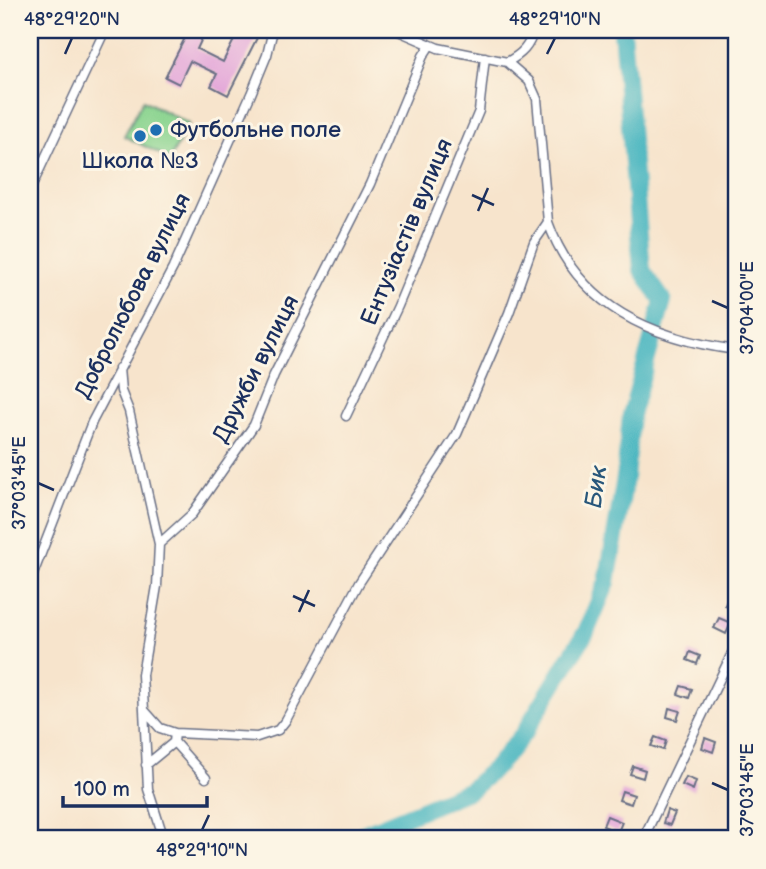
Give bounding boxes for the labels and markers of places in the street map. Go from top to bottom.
place label: Футбольне поле [170,116,341,144]
marker: Футбольне поле [148,122,164,138]
marker: Школа №3 [132,128,148,144]
place label: Школа №3 [81,147,199,175]

